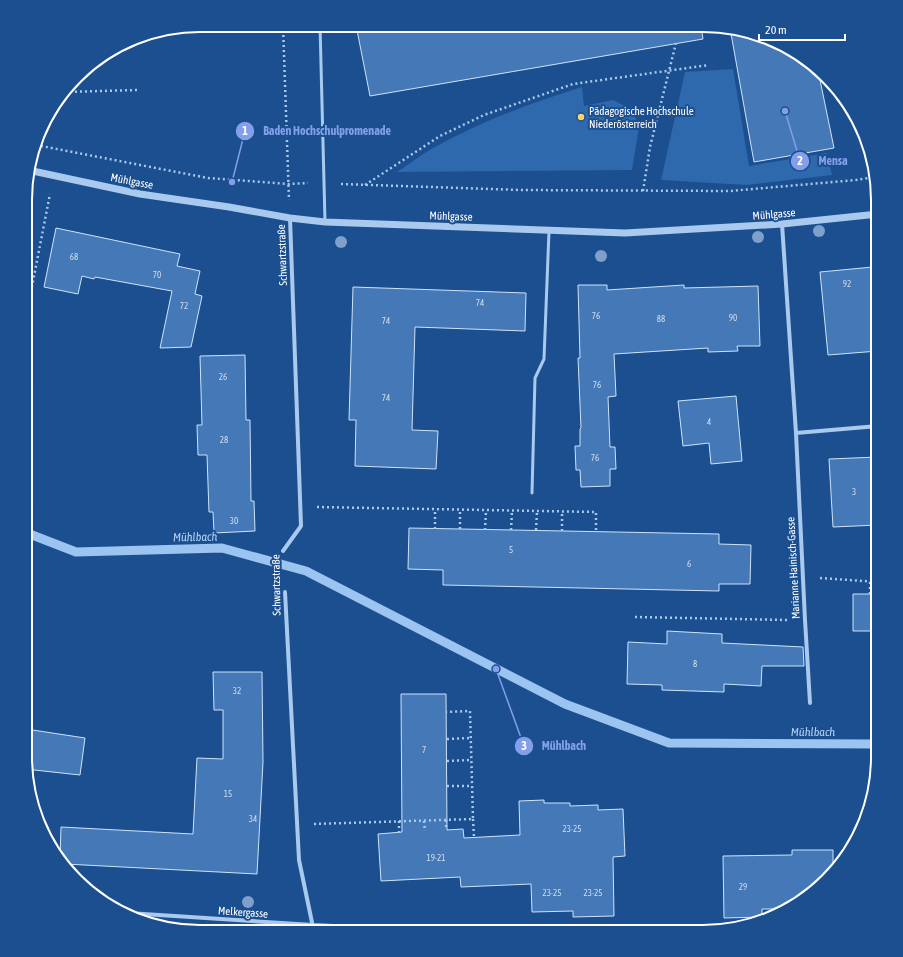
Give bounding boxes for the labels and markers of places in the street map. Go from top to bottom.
place label: Pädagogische Hochschule Niederösterreich [589,105,694,130]
marker: Pädagogische Hochschule Niederösterreich [576,112,586,122]
callout: Baden Hochschulpromenade [235,119,399,143]
callout: Mensa [790,149,855,173]
callout: Mühlbach [514,734,594,758]

